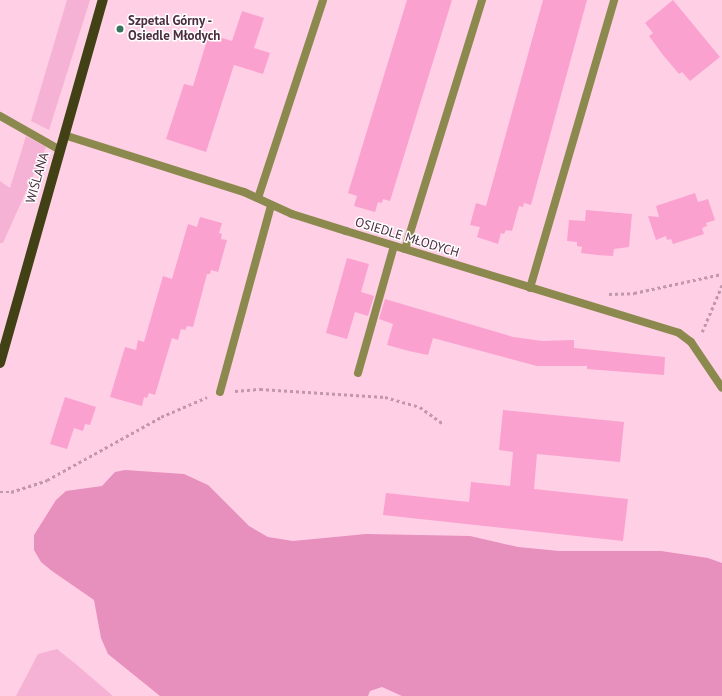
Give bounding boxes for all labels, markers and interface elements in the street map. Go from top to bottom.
place label: Szpetal Górny - Osiedle Młodych [128,14,220,45]
marker: Szpetal Górny - Osiedle Młodych [115,24,125,34]
street label: WIŚLANA [23,151,53,205]
street label: OSIEDLE MŁODYCH [353,215,461,261]

